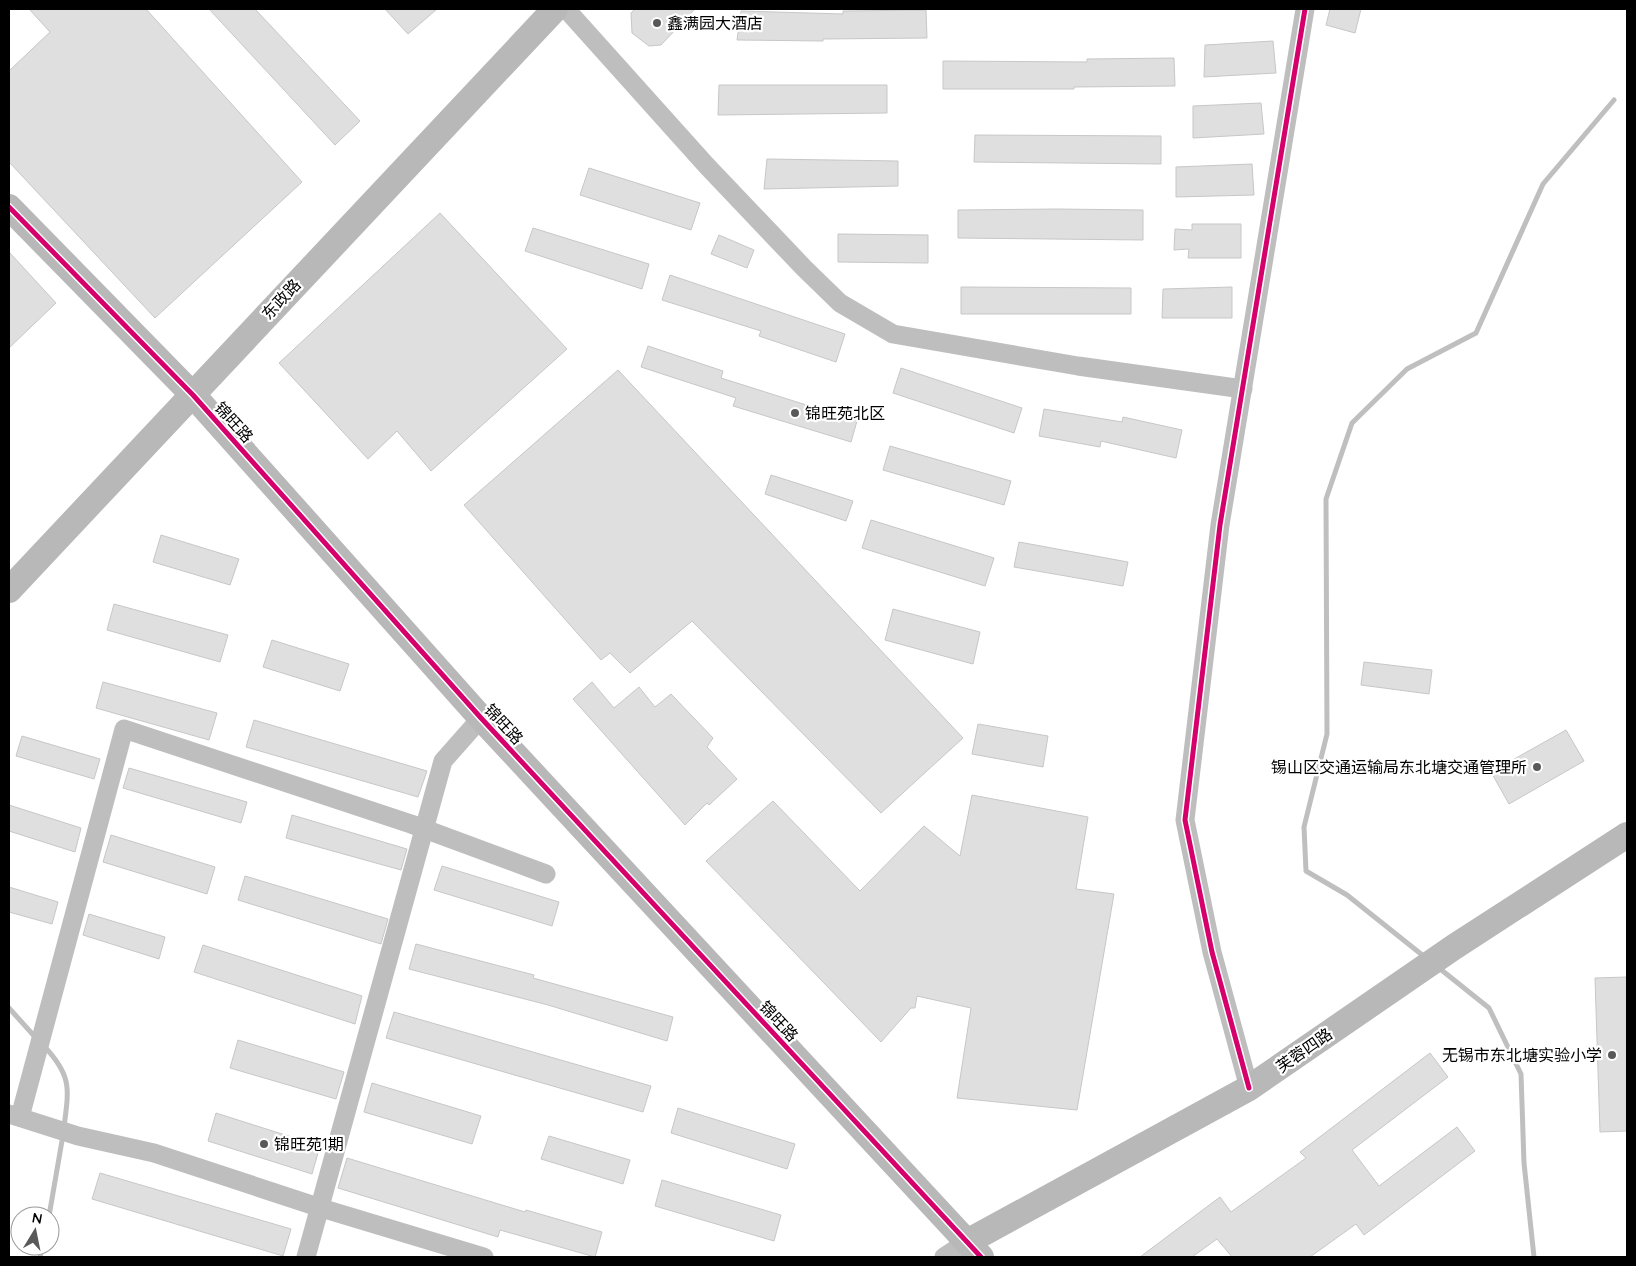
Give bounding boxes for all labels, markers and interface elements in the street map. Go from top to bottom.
place label: 鑫满园大酒店 [667,13,763,33]
marker: 鑫满园大酒店 [651,17,663,29]
street label: 东政路 [257,275,305,323]
street label: 锦旺路 [211,397,257,447]
place label: 锦旺苑北区 [805,403,885,423]
marker: 锦旺苑北区 [789,407,801,419]
street label: 锦旺路 [480,700,528,748]
place label: 锡山区交通运输局东北塘交通管理所 [1271,757,1527,777]
marker: 锡山区交通运输局东北塘交通管理所 [1531,761,1543,773]
street label: 锦旺路 [755,997,803,1045]
street label: 芙蓉四路 [1272,1023,1336,1077]
place label: 无锡市东北塘实验小学 [1442,1045,1602,1065]
marker: 无锡市东北塘实验小学 [1606,1049,1618,1061]
place label: 锦旺苑1期 [274,1134,344,1154]
marker: 锦旺苑1期 [258,1138,270,1150]
north arrow [10,1206,60,1256]
text: N [31,1208,44,1228]

